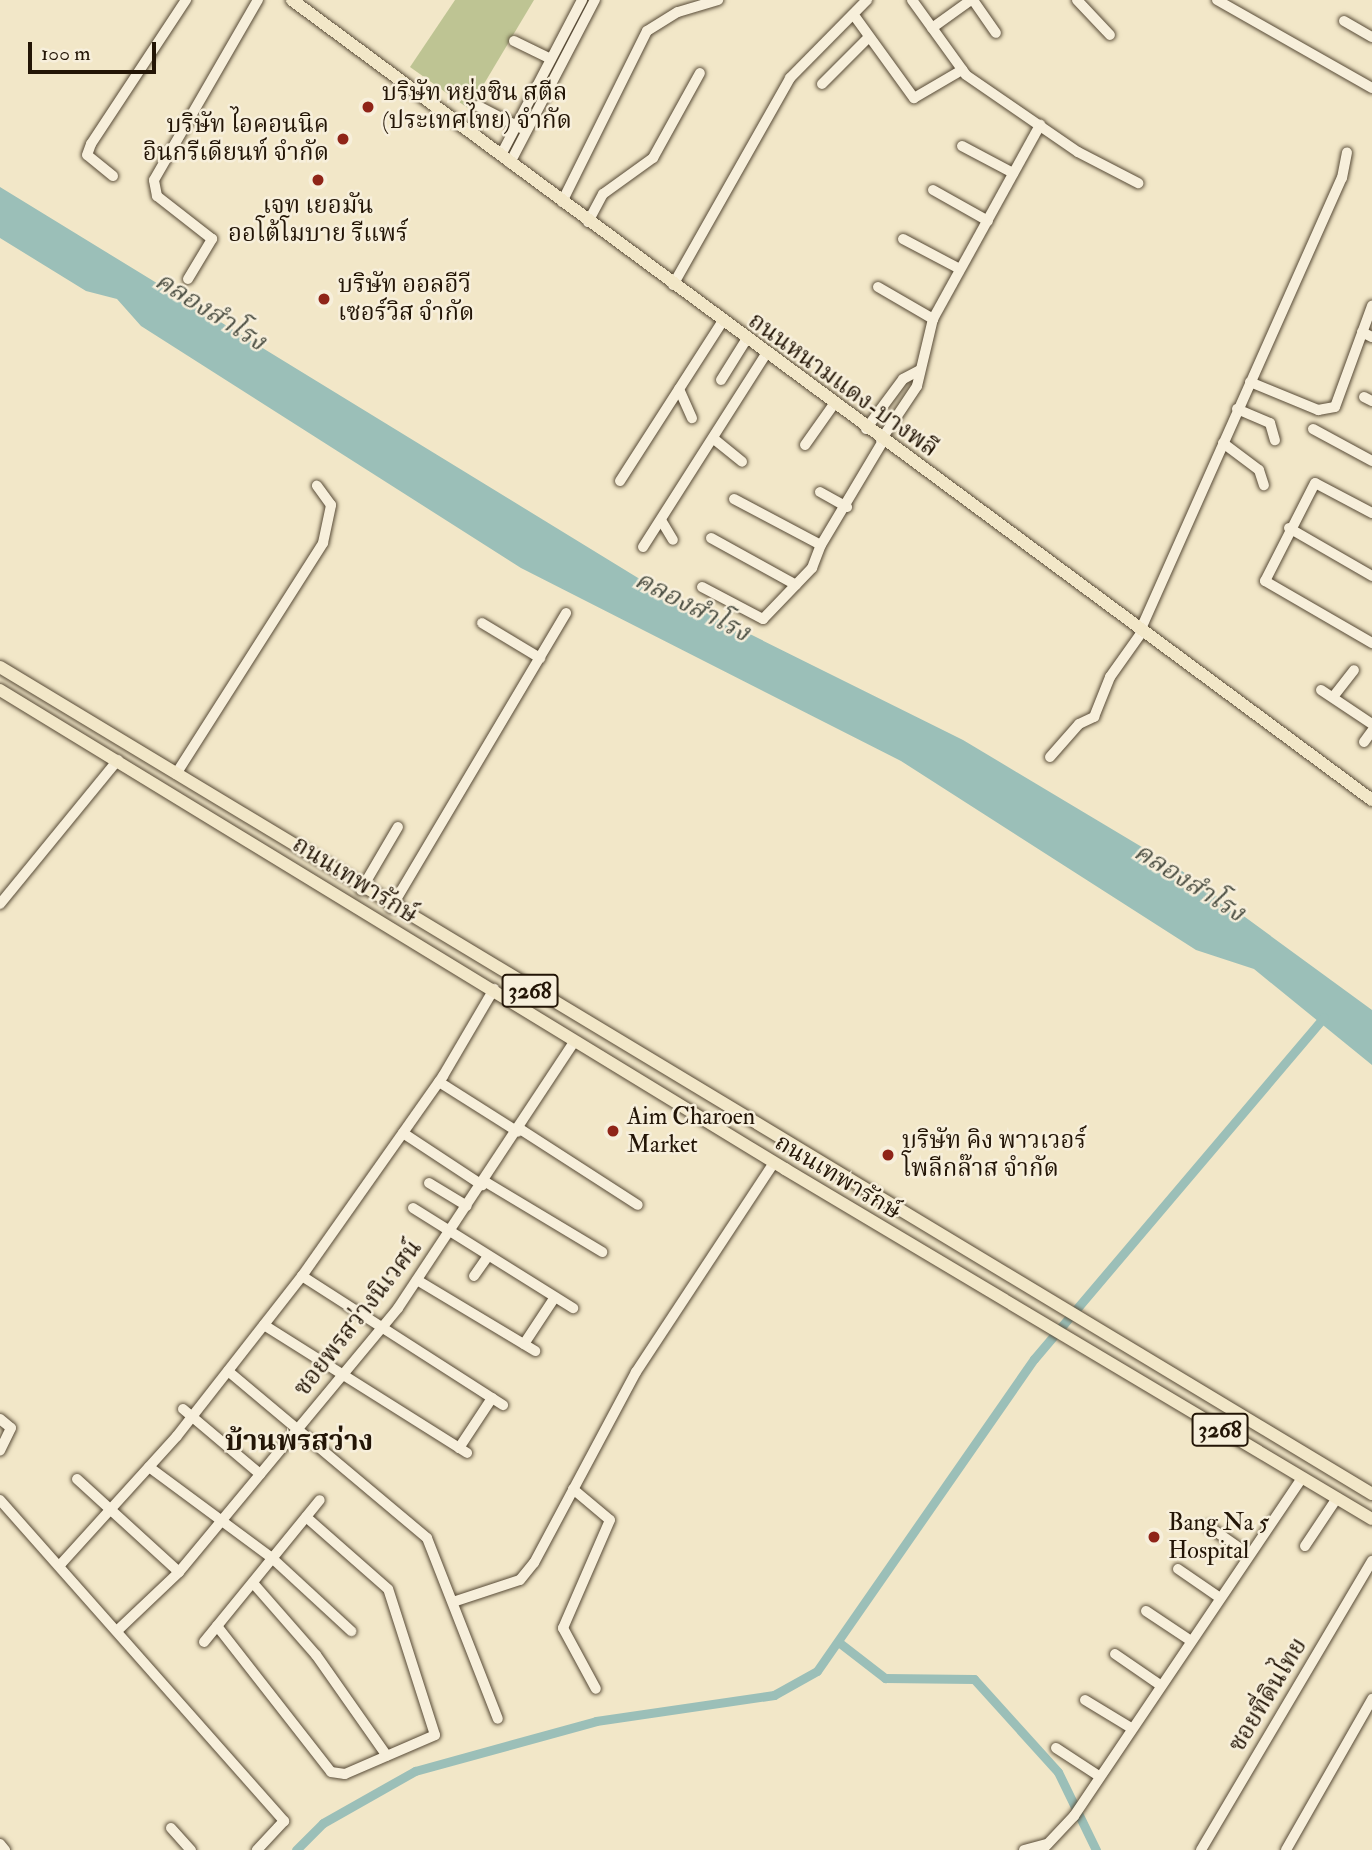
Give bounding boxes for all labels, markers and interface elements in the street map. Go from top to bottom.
scale bar [32,28,159,72]
text: 100 m [41,40,91,67]
place label: บริษัท หย่งซิน สตีล (ประเทศไทย) จํากัด [382,79,572,135]
marker: บริษัท หย่งซิน สตีล (ประเทศไทย) จํากัด [360,99,376,115]
place label: บริษัท ไอคอนนิค อินกรีเดียนท์ จำกัด [143,111,329,167]
marker: บริษัท ไอคอนนิค อินกรีเดียนท์ จำกัด [335,131,351,147]
marker: เจท เยอมัน ออโต้โมบาย รีแพร์ [310,172,326,188]
place label: เจท เยอมัน ออโต้โมบาย รีแพร์ [228,192,408,248]
water label: คลองสำโรง [149,266,271,358]
place label: บริษัท ออลอีวี เซอร์วิส จำกัด [338,271,474,327]
marker: บริษัท ออลอีวี เซอร์วิส จำกัด [316,291,332,307]
street label: ถนนหนามแดง-บางพลี [743,307,943,463]
water label: คลองสำโรง [629,565,755,649]
street label: ถนนเทพารักษ์ [287,830,423,930]
water label: คลองสำโรง [1128,837,1250,929]
road number: 3268 [500,972,560,1010]
place label: Aim Charoen Market [627,1103,755,1159]
marker: Aim Charoen Market [605,1123,621,1139]
place label: บริษัท คิง พาวเวอร์ โพลีกล๊าส จำกัด [902,1127,1086,1183]
street label: ถนนเทพารักษ์ [770,1128,906,1226]
marker: บริษัท คิง พาวเวอร์ โพลีกล๊าส จำกัด [880,1147,896,1163]
street label: ซอยพรสว่างนิเวศน์ [288,1234,428,1402]
road number: 3268 [1190,1410,1250,1450]
district label: บ้านพรสว่าง [225,1425,373,1459]
place label: Bang Na 5 Hospital [1168,1509,1269,1565]
marker: Bang Na 5 Hospital [1146,1529,1162,1545]
street label: ซอยที่ดินไทย [1223,1633,1313,1757]

